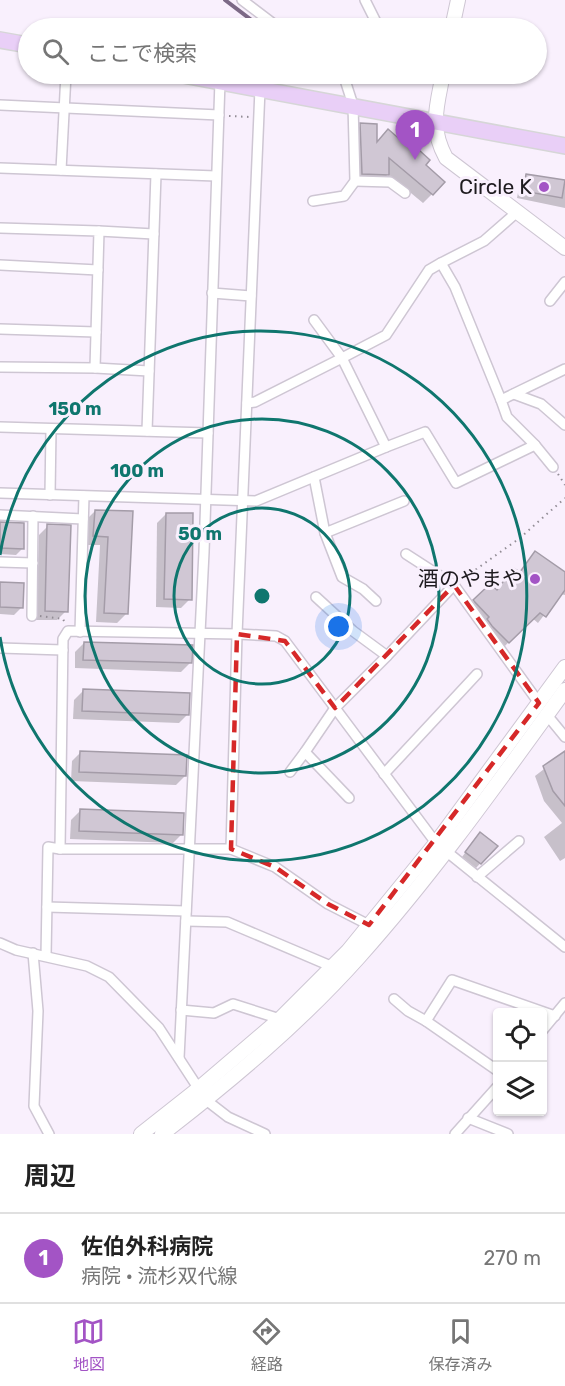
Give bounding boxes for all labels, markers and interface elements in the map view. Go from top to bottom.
search box [18,18,547,84]
icon: search [39,35,72,68]
text: ここで検索 [87,40,197,67]
pin: 1 [396,110,434,160]
place label: Circle K [459,174,532,199]
marker: Circle K [537,180,551,194]
text: 150 m [48,398,102,420]
text: 100 m [110,460,164,482]
text: 50 m [178,523,222,545]
place label: 酒のやまや [418,566,523,591]
marker: 酒のやまや [528,572,542,586]
centre of rings [252,586,272,606]
your location [324,612,353,641]
map controls [493,1008,547,1116]
button: locate [493,1008,547,1062]
button: layers [493,1062,547,1116]
text: 周辺 [24,1161,76,1192]
text: 佐伯外科病院 [81,1233,213,1260]
text: 1 [39,1246,48,1270]
text: 270 m [484,1246,541,1270]
text: 病院 · 流杉双代線 [81,1264,237,1288]
tab: 地図 [72,1315,105,1375]
tab: 経路 [250,1315,283,1375]
tab: 保存済み [428,1315,492,1375]

